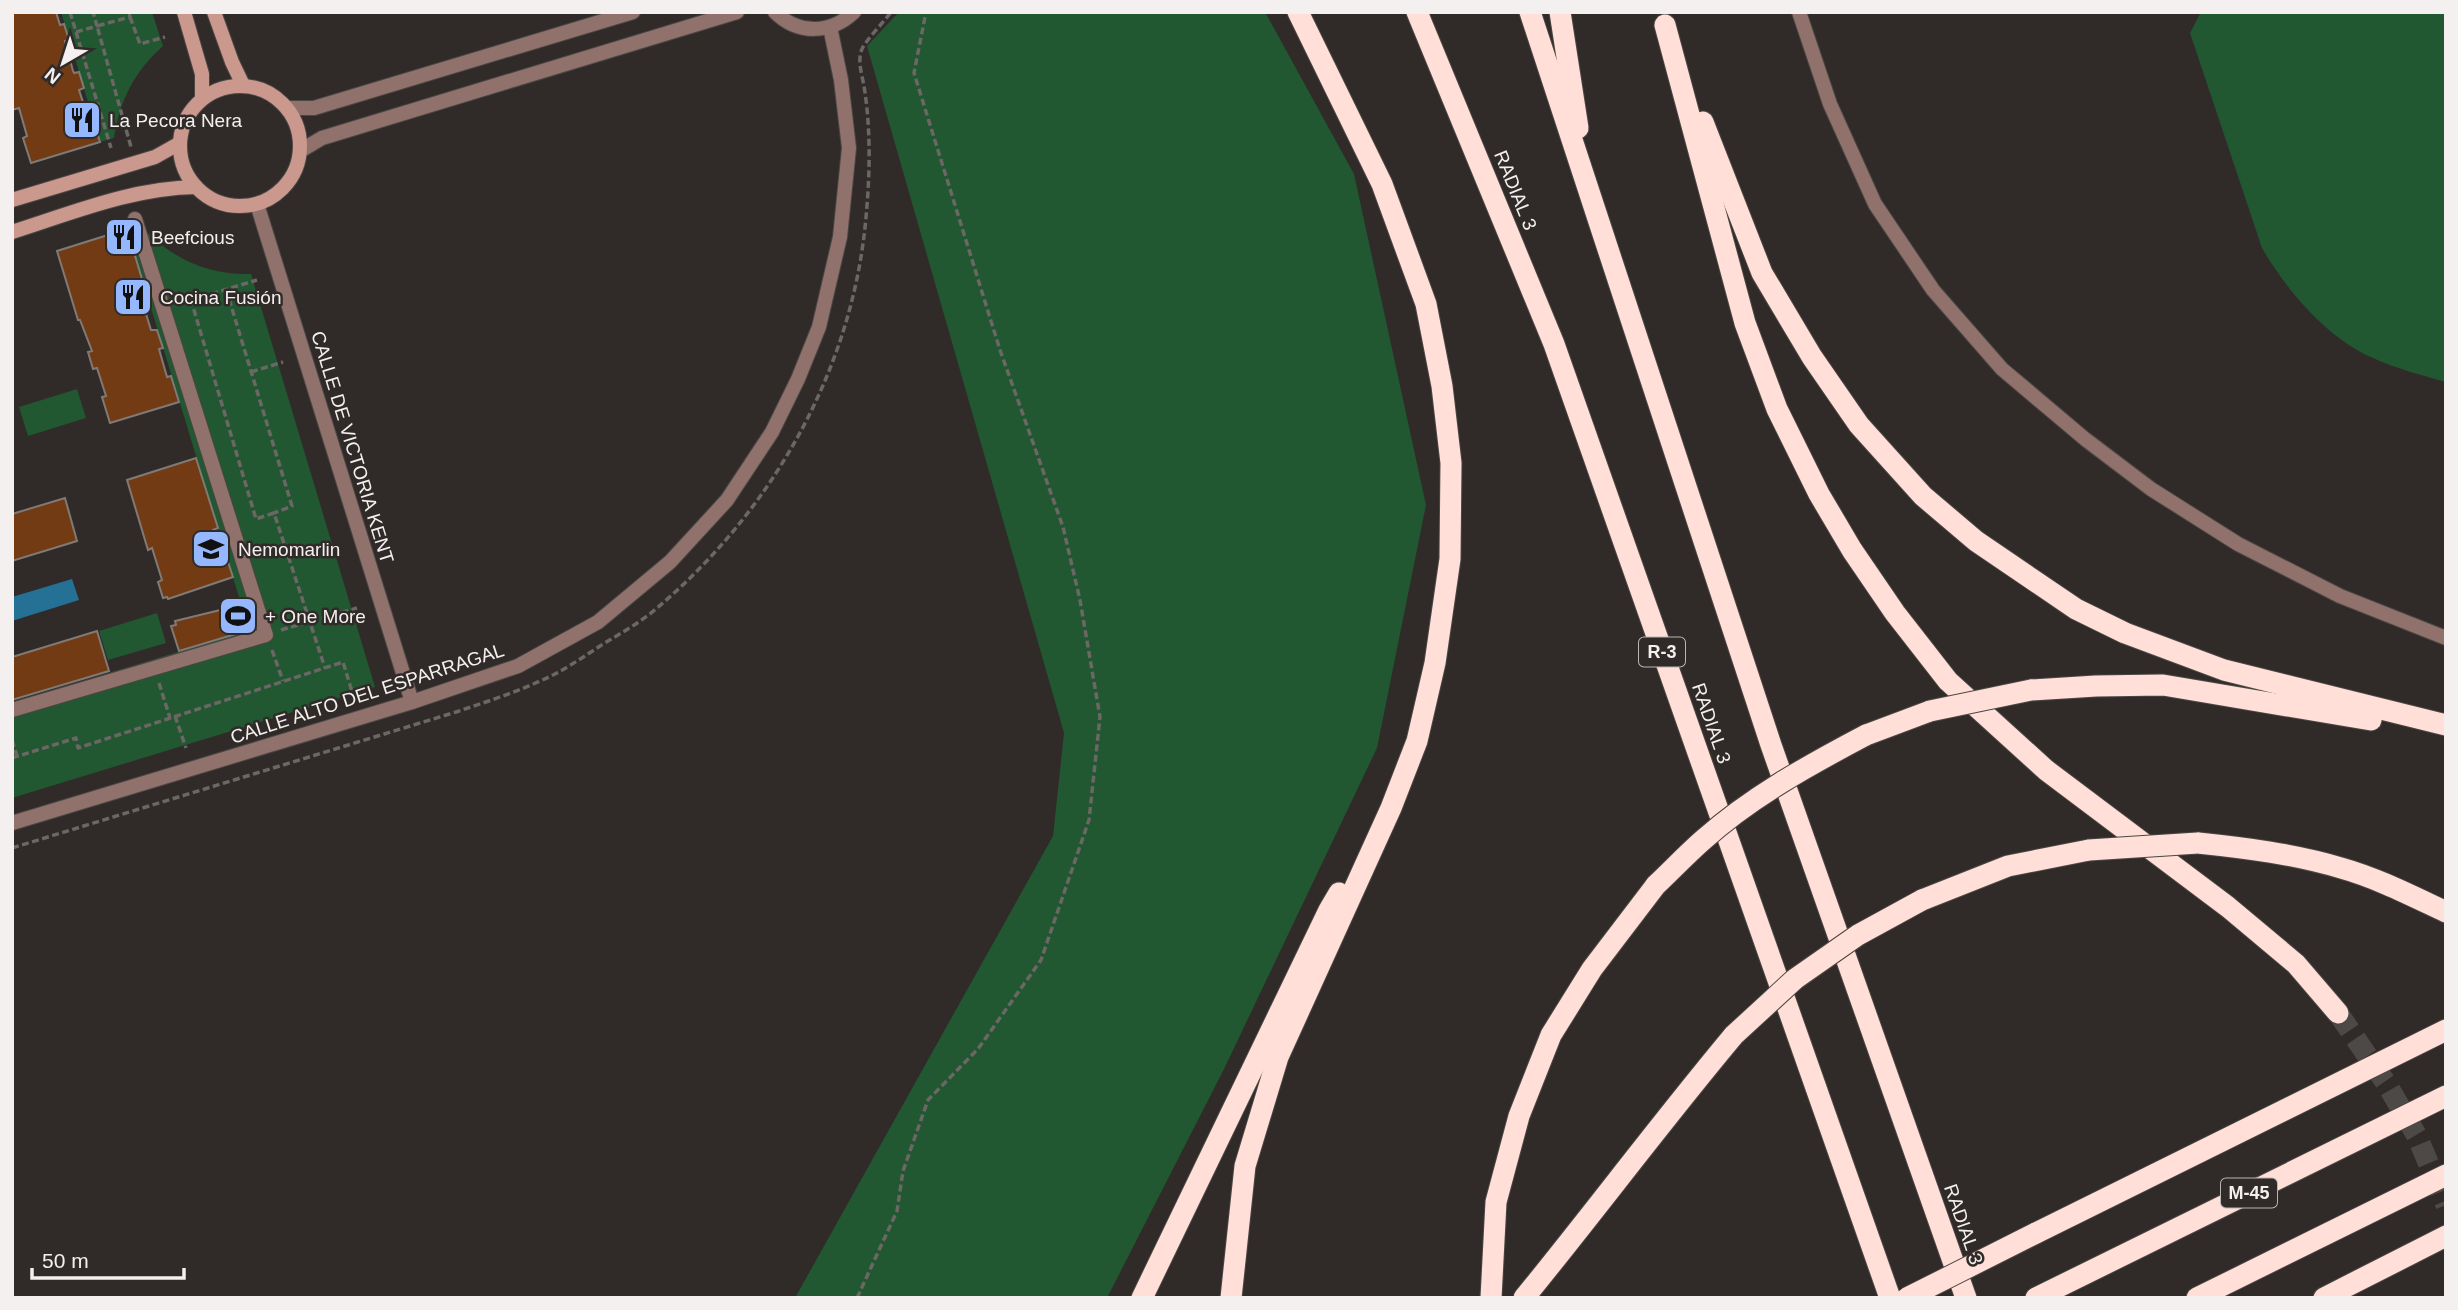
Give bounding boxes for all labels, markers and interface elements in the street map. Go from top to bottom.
north arrow [28,28,98,98]
text: N [41,63,65,88]
restaurant icon: La Pecora Nera [61,99,103,141]
place label: La Pecora Nera [109,110,243,131]
street label: RADIAL 3 [1490,147,1541,233]
restaurant icon: Beefcious [103,216,145,258]
place label: Beefcious [151,227,234,248]
restaurant icon: Cocina Fusión [112,276,154,318]
place label: Cocina Fusión [160,287,281,308]
street label: CALLE DE VICTORIA KENT [307,329,398,566]
school or university icon: Nemomarlin [190,528,232,570]
place label: Nemomarlin [238,539,340,560]
sports icon: + One More [217,595,259,637]
place label: + One More [265,606,366,627]
road number: R-3 [1639,638,1685,666]
street label: CALLE ALTO DEL ESPARRAGAL [228,639,507,748]
street label: RADIAL 3 [1688,680,1735,766]
road number: M-45 [2221,1178,2277,1208]
street label: RADIAL 3 [1940,1181,1987,1267]
scale bar [32,1236,184,1280]
text: 50 m [42,1249,89,1272]

